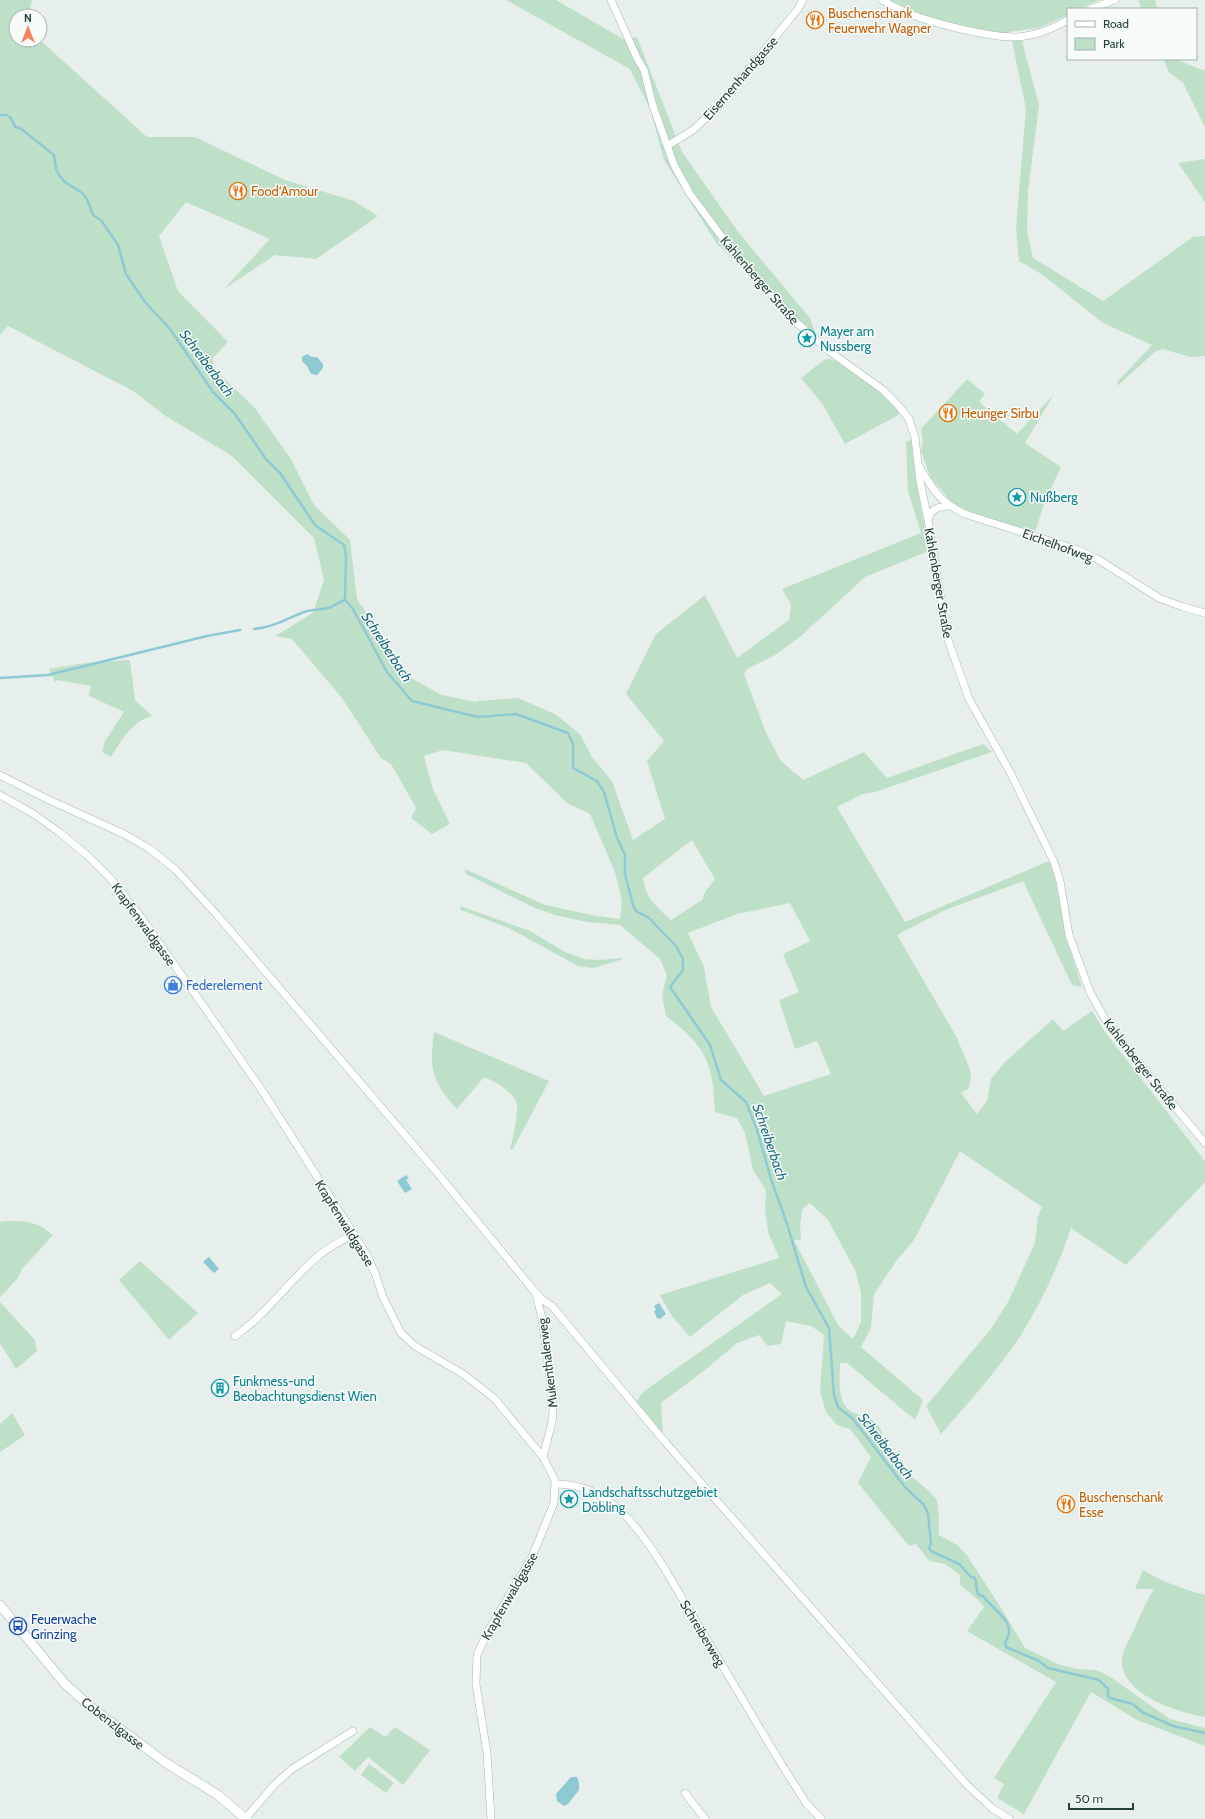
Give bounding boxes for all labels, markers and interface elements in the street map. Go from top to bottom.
place label: Buschenschank Feuerwehr Wagner [828,5,932,36]
north arrow [8,8,48,48]
legend [1067,8,1197,60]
restaurant icon: Buschenschank Feuerwehr Wagner [805,10,825,30]
text: N [24,11,32,25]
text: Road [1103,16,1129,31]
street label: Eisernenhandgasse [699,33,781,123]
text: Park [1103,36,1125,51]
restaurant icon: Food‘Amour [228,181,248,201]
place label: Food‘Amour [251,183,319,199]
street label: Kahlenberger Straße [717,233,803,328]
place label: Mayer am Nussberg [820,323,874,354]
water label: Schreiberbach [176,326,238,400]
place icon: Mayer am Nussberg [797,328,817,348]
restaurant icon: Heuriger Sirbu [938,403,958,423]
place label: Heuriger Sirbu [961,405,1039,421]
place icon: Nußberg [1007,487,1027,507]
place label: Nußberg [1030,489,1078,505]
street label: Eichelhofweg [1021,525,1096,565]
street label: Kahlenberger Straße [921,527,957,640]
water label: Schreiberbach [358,609,416,685]
street label: Krapfenwaldgasse [109,879,180,969]
shop icon: Federelement [163,975,183,995]
place label: Federelement [186,977,263,993]
street label: Kahlenberger Straße [1100,1015,1182,1113]
water label: Schreiberbach [749,1101,791,1183]
street label: Krapfenwaldgasse [312,1177,378,1269]
street label: Mukenthalerweg [533,1317,560,1409]
place label: Funkmess-und Beobachtungsdienst Wien [233,1373,377,1404]
building icon: Funkmess-und Beobachtungsdienst Wien [210,1378,230,1398]
water label: Schreiberbach [854,1409,918,1483]
place label: Landschaftsschutzgebiet Döbling [582,1484,718,1515]
place icon: Landschaftsschutzgebiet Döbling [559,1489,579,1509]
place label: Buschenschank Esse [1079,1489,1164,1520]
restaurant icon: Buschenschank Esse [1056,1494,1076,1514]
street label: Krapfenwaldgasse [477,1549,541,1643]
street label: Schreiberweg [677,1597,729,1669]
place label: Feuerwache Grinzing [31,1611,97,1642]
bus stop icon: Feuerwache Grinzing [8,1616,28,1636]
street label: Cobenzlgasse [78,1693,148,1753]
scale bar [1069,1785,1133,1811]
text: 50 m [1075,1791,1103,1806]

